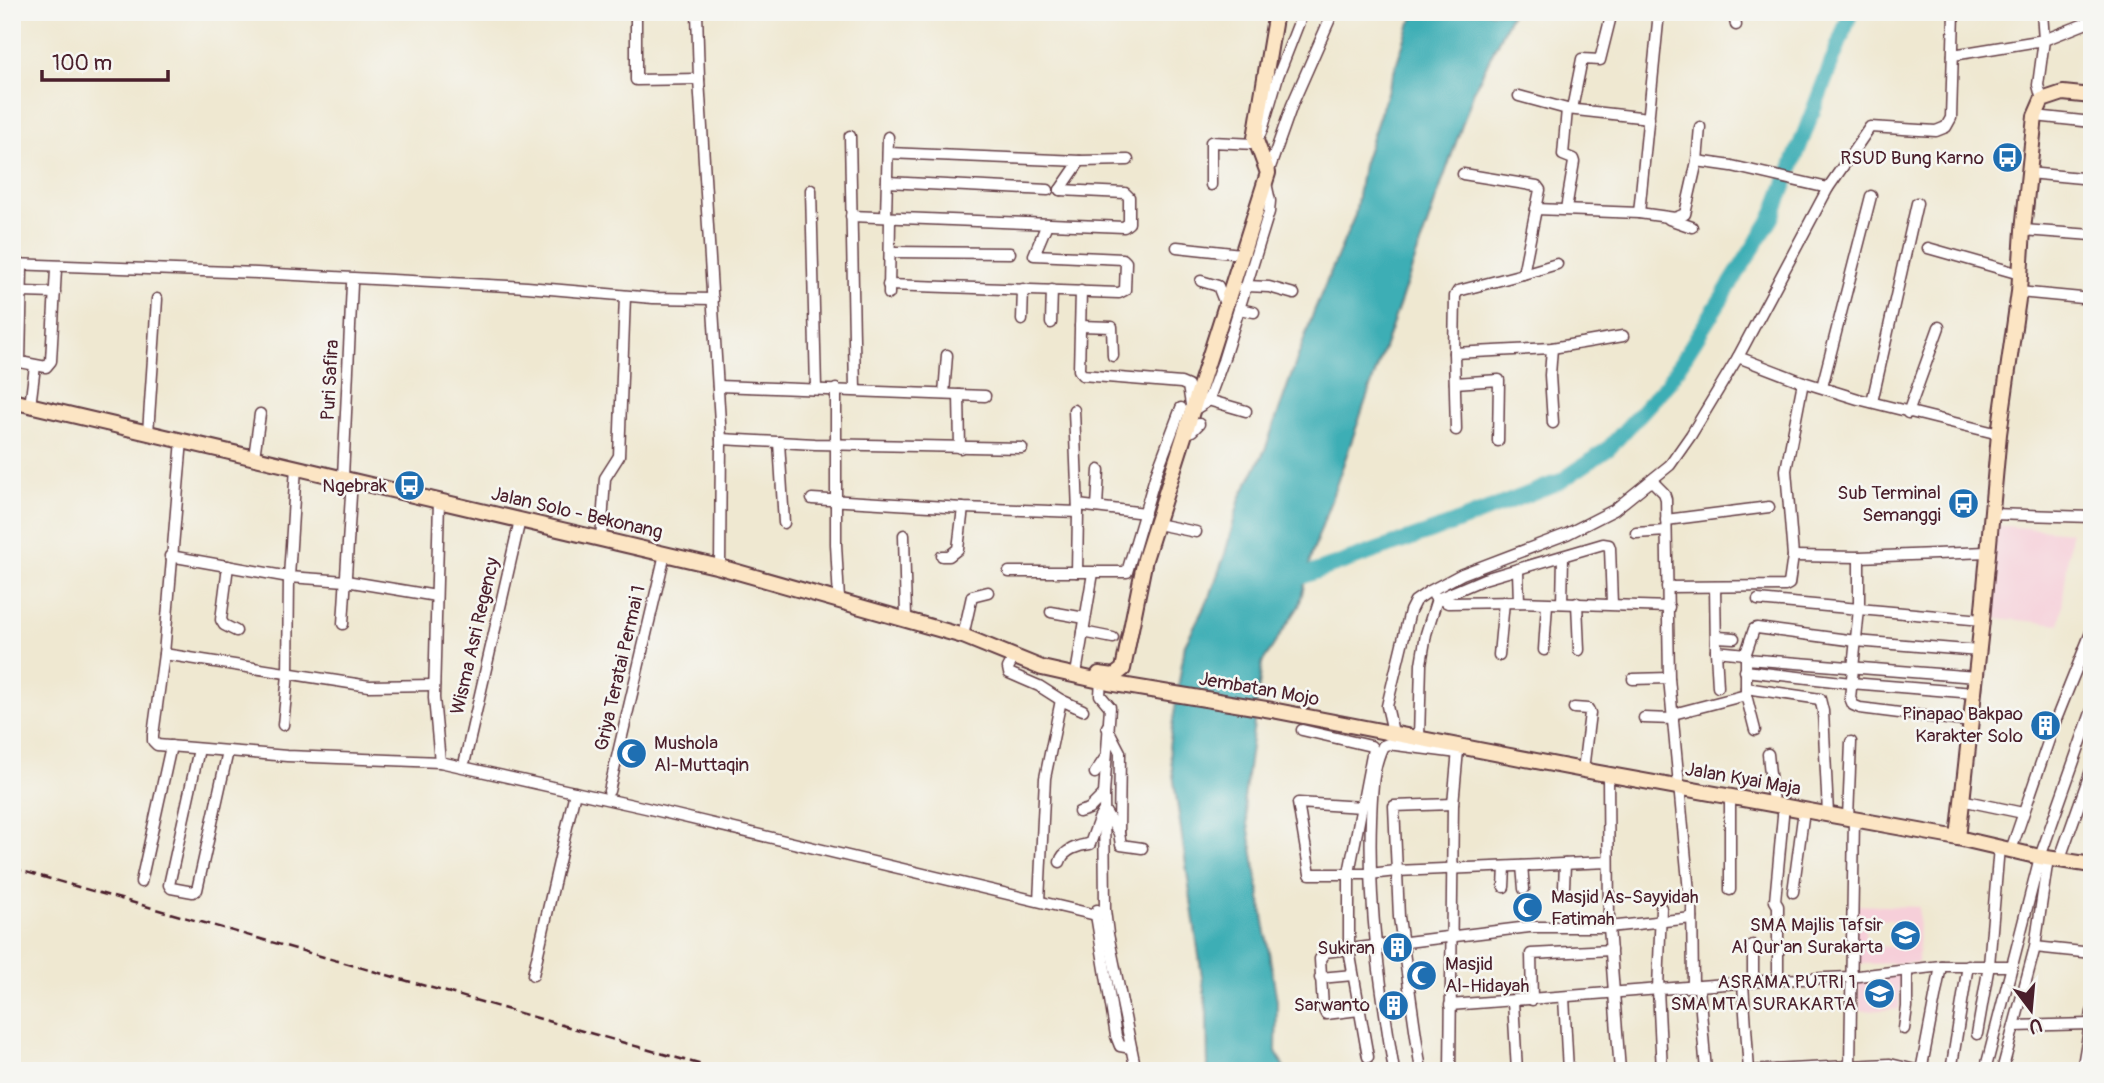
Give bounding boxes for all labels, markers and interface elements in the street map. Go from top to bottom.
scale bar [42,38,168,82]
text: 100 m [52,50,112,77]
bus stop icon: RSUD Bung Karno [1990,141,2024,175]
place label: RSUD Bung Karno [1840,146,1984,170]
street label: Puri Safira [316,339,344,421]
bus stop icon: Ngebrak [393,469,427,503]
place label: Ngebrak [322,474,387,498]
place label: Sub Terminal Semanggi [1837,481,1941,527]
street label: Jalan Solo - Bekonang [489,482,665,544]
bus stop icon: Sub Terminal Semanggi [1947,487,1981,521]
street label: Wisma Asri Regency [445,555,505,717]
street label: Griya Teratai Permai 1 [589,583,651,753]
street label: Jembatan Mojo [1197,667,1321,711]
place label: Pinapao Bakpao Karakter Solo [1902,702,2023,748]
building icon: Pinapao Bakpao Karakter Solo [2029,708,2063,742]
place label: Mushola Al-Muttaqin [654,731,749,777]
mosque icon: Mushola Al-Muttaqin [614,737,648,771]
street label: Jalan Kyai Maja [1683,757,1803,801]
place label: Masjid As-Sayyidah Fatimah [1551,885,1699,931]
mosque icon: Masjid As-Sayyidah Fatimah [1511,891,1545,925]
place label: SMA Majlis Tafsir Al Qur'an Surakarta [1731,913,1883,959]
school or university icon: SMA Majlis Tafsir Al Qur'an Surakarta [1889,919,1923,953]
building icon: Sukiran [1381,931,1415,965]
place label: Sukiran [1317,936,1375,960]
place label: Masjid Al-Hidayah [1445,952,1529,998]
mosque icon: Masjid Al-Hidayah [1405,958,1439,992]
place label: ASRAMA PUTRI 1 SMA MTA SURAKARTA [1671,970,1856,1016]
north arrow [1996,974,2066,1044]
school or university icon: ASRAMA PUTRI 1 SMA MTA SURAKARTA [1862,976,1896,1010]
building icon: Sarwanto [1376,988,1410,1022]
place label: Sarwanto [1294,993,1370,1017]
text: U [2026,1012,2045,1039]

